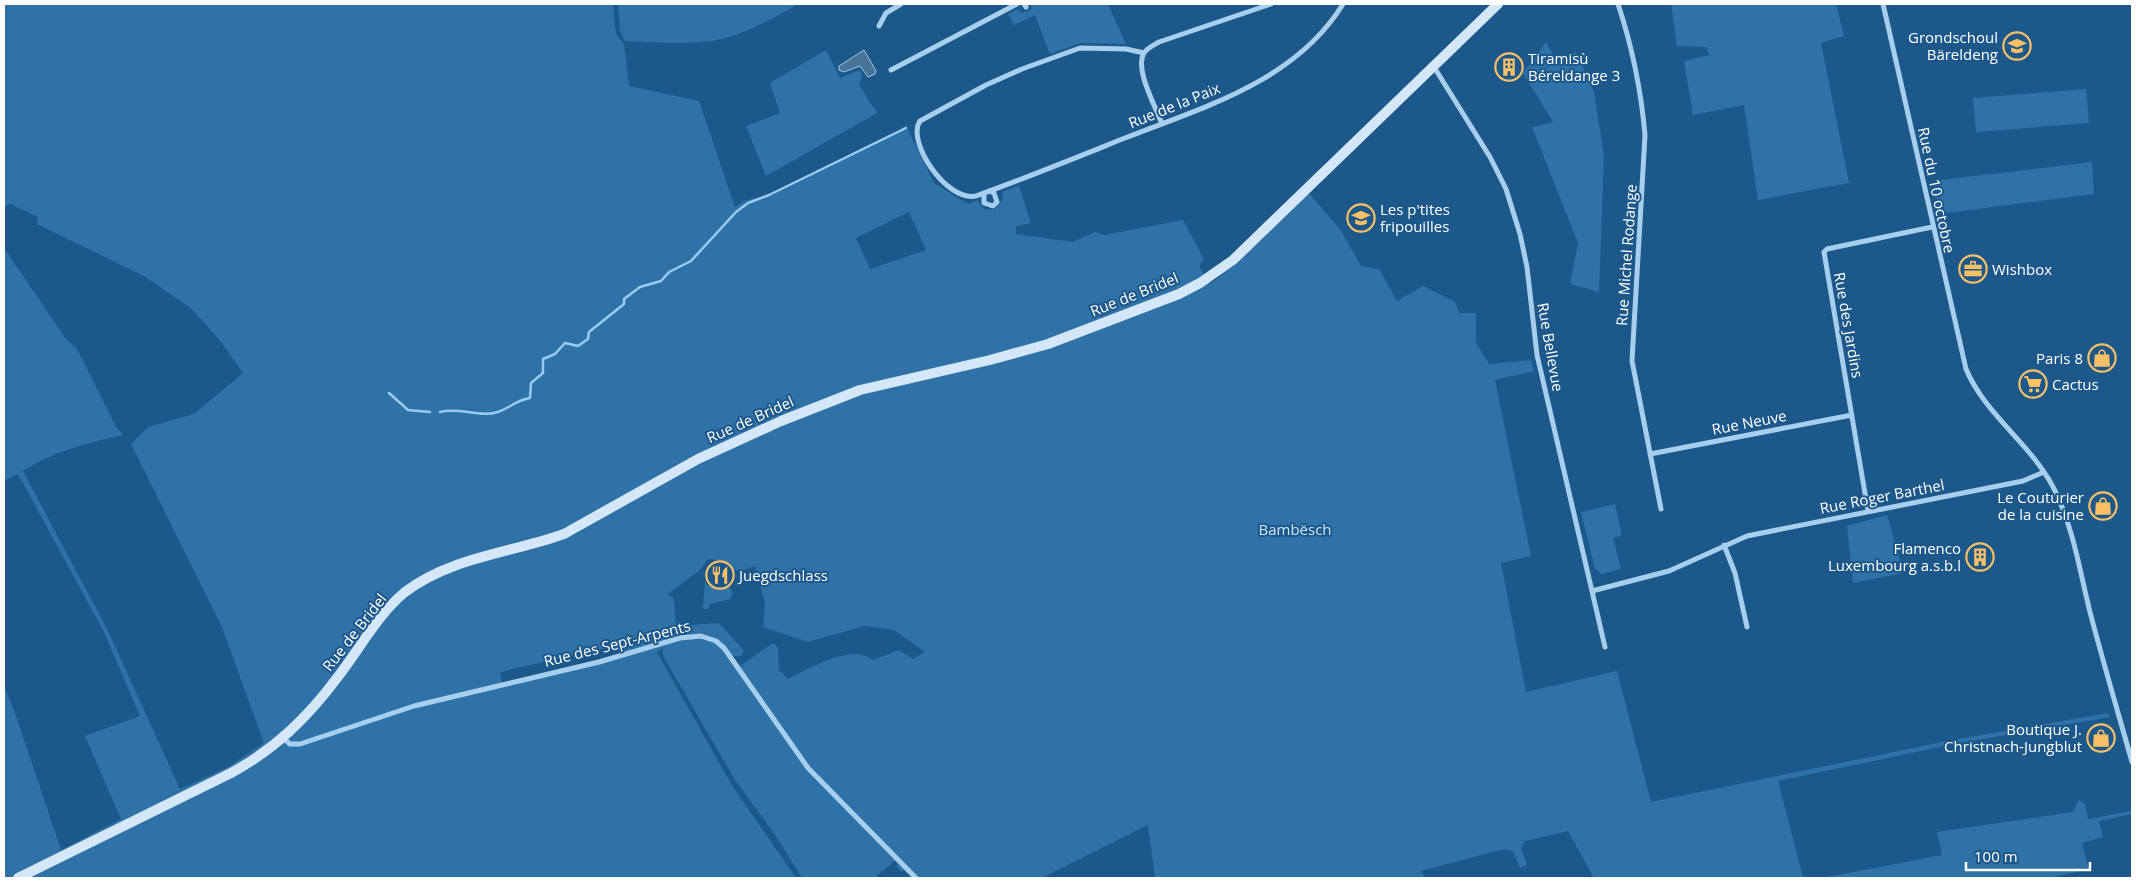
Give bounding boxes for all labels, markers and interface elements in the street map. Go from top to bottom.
place label: Grondschoul Bäreldeng [1908,27,1998,64]
school or university icon: Grondschoul Bäreldeng [2002,31,2032,61]
place label: Tiramisù Béreldange 3 [1528,48,1620,85]
building icon: Tiramisù Béreldange 3 [1494,52,1524,82]
street label: Rue de la Paix [1125,77,1223,132]
street label: Rue du 10 octobre [1914,125,1960,255]
street label: Rue Michel Rodange [1611,183,1641,327]
place label: Les p'tites fripouilles [1380,199,1450,236]
school or university icon: Les p'tites fripouilles [1346,203,1376,233]
office icon: Wishbox [1958,254,1988,284]
place label: Wishbox [1992,259,2052,279]
street label: Rue de Bridel [1087,267,1181,321]
street label: Rue des Jardins [1830,270,1868,380]
street label: Rue Bellevue [1533,301,1569,393]
shop icon: Paris 8 [2087,343,2117,373]
place label: Paris 8 [2036,348,2083,368]
supermarket icon: Cactus [2018,369,2048,399]
place label: Cactus [2052,374,2099,394]
street label: Rue de Bridel [703,391,797,447]
street label: Rue Neuve [1710,405,1788,439]
street label: Rue Roger Barthel [1818,474,1946,518]
place label: Le Couturier de la cuisine [1997,487,2084,524]
shop icon: Le Couturier de la cuisine [2088,491,2118,521]
park label: Bambësch [1258,519,1332,539]
place label: Flamenco Luxembourg a.s.b.l [1828,538,1961,575]
building icon: Flamenco Luxembourg a.s.b.l [1965,542,1995,572]
restaurant icon: Juegdschlass [705,560,735,590]
place label: Juegdschlass [737,565,828,585]
street label: Rue de Bridel [317,589,391,675]
street label: Rue des Sept-Arpents [542,615,692,671]
place label: Boutique J. Christnach-Jungblut [1944,719,2082,756]
shop icon: Boutique J. Christnach-Jungblut [2086,723,2116,753]
scale bar [1966,840,2090,872]
text: 100 m [1974,846,2018,866]

